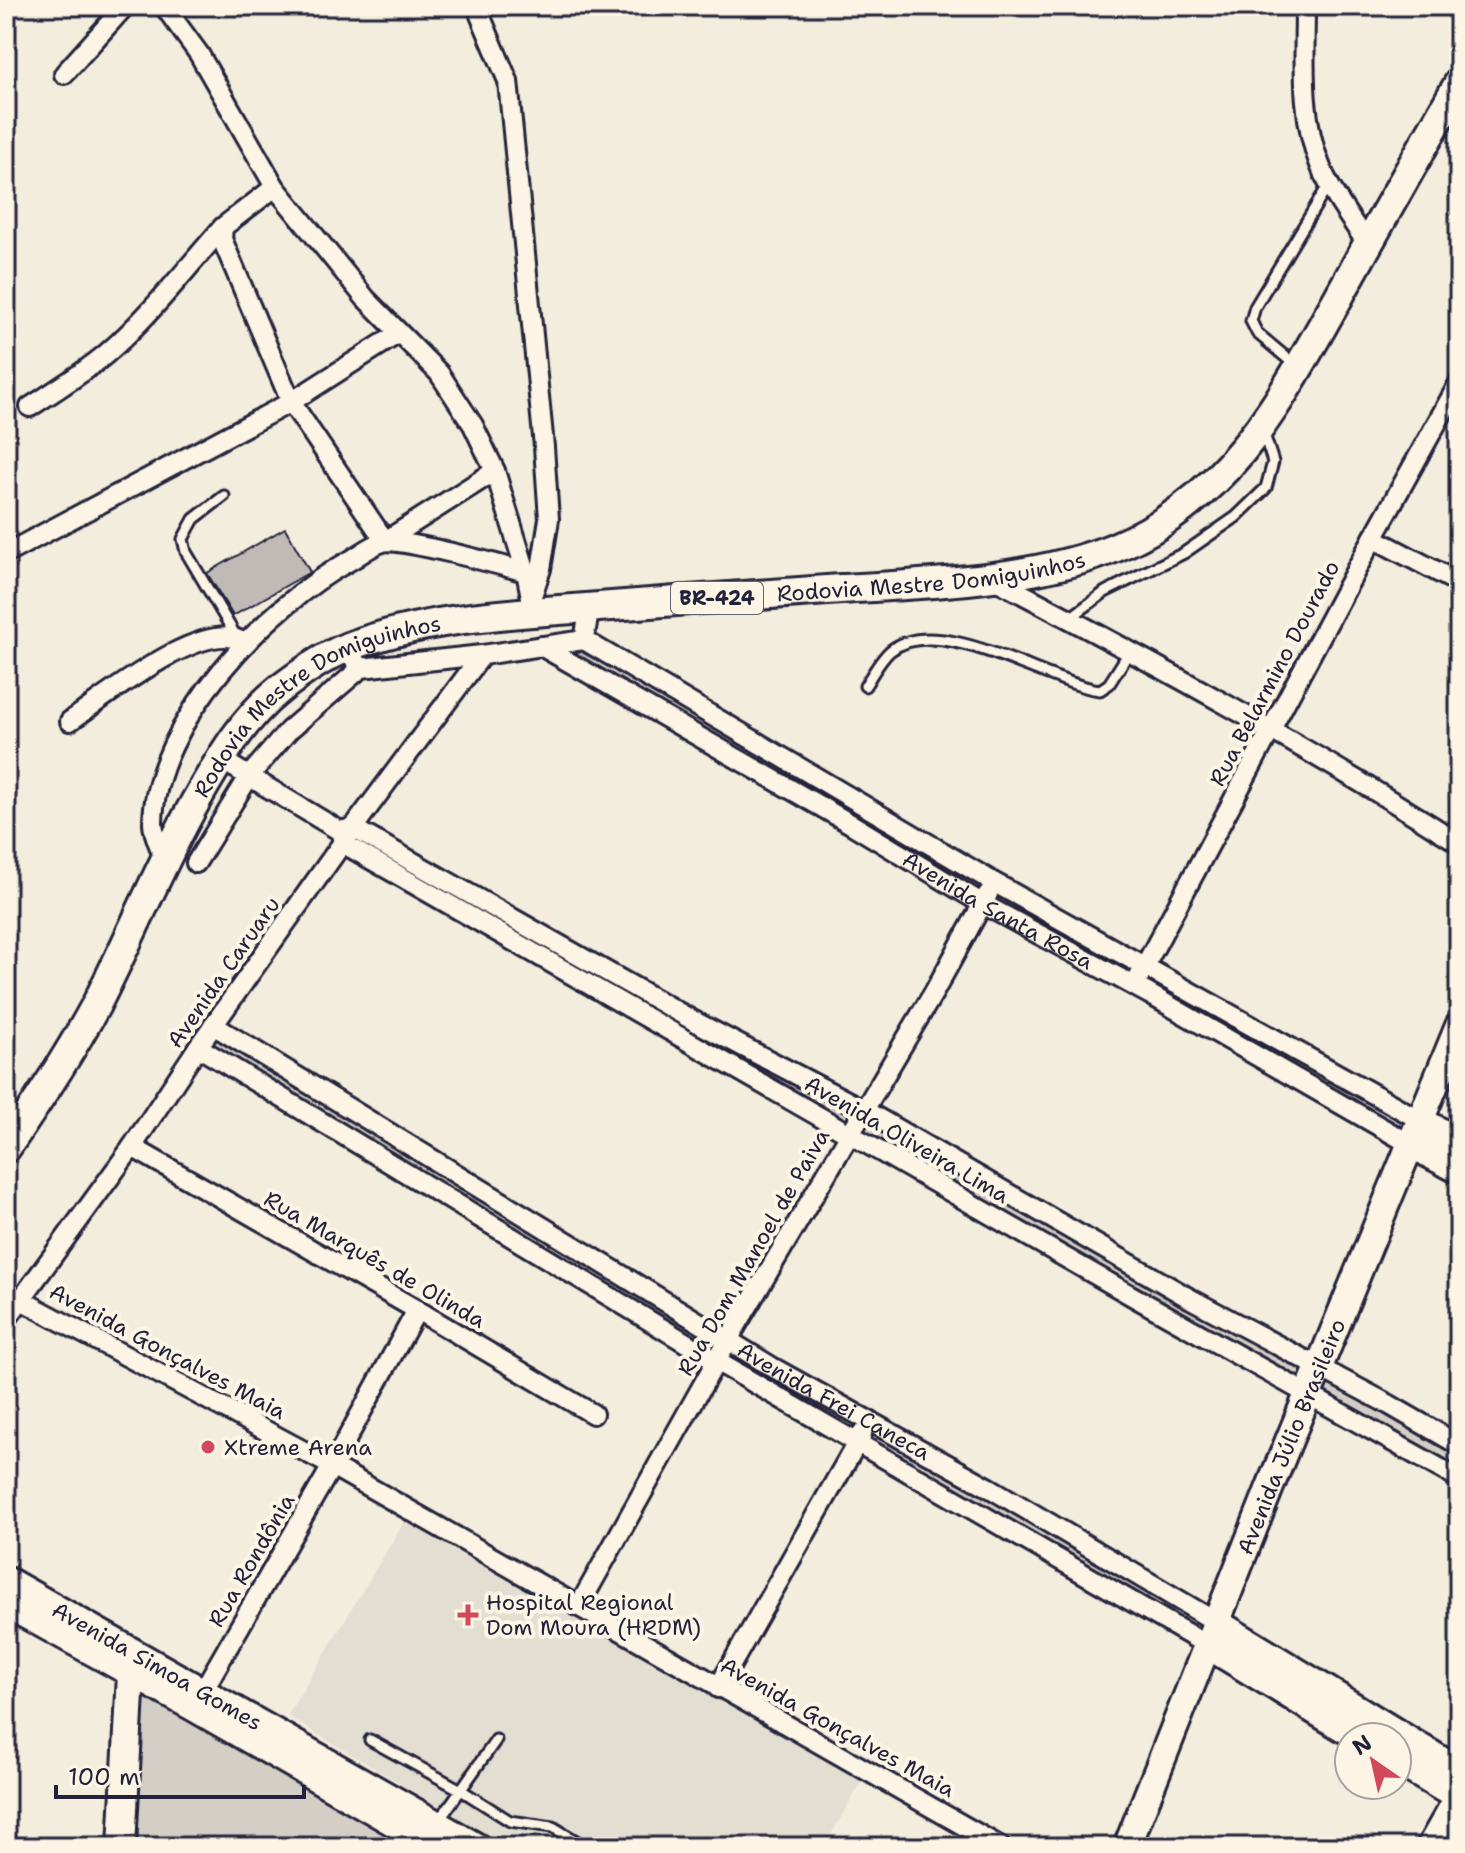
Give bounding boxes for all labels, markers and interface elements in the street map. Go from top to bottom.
street label: Rodovia Mestre Domiguinhos [776,545,1089,608]
street label: Rua Belarmino Dourado [1203,555,1346,791]
road number: BR-424 [671,582,763,614]
street label: Rodovia Mestre Domiguinhos [187,609,443,803]
street label: Avenida Santa Rosa [897,845,1099,976]
street label: Avenida Caruaru [160,891,286,1054]
street label: Avenida Oliveira Lima [799,1069,1015,1210]
street label: Rua Dom Manoel de Paiva [671,1123,836,1381]
street label: Rua Marquês de Olinda [259,1184,491,1335]
street label: Avenida Gonçalves Maia [45,1277,291,1426]
street label: Avenida Júlio Brasileiro [1231,1315,1352,1559]
street label: Avenida Frei Caneca [732,1335,936,1467]
place label: Xtreme Arena [224,1433,372,1462]
marker: Xtreme Arena [199,1438,217,1456]
street label: Rua Rondônia [202,1488,301,1632]
place label: Hospital Regional Dom Moura (HRDM) [486,1588,701,1642]
street label: Avenida Simoa Gomes [47,1595,267,1737]
marker: Hospital Regional Dom Moura (HRDM) [457,1604,479,1626]
street label: Avenida Gonçalves Maia [715,1651,960,1804]
north arrow [1333,1721,1413,1801]
text: N [1347,1728,1377,1762]
scale bar [56,1749,304,1799]
text: 100 m [68,1761,140,1793]

